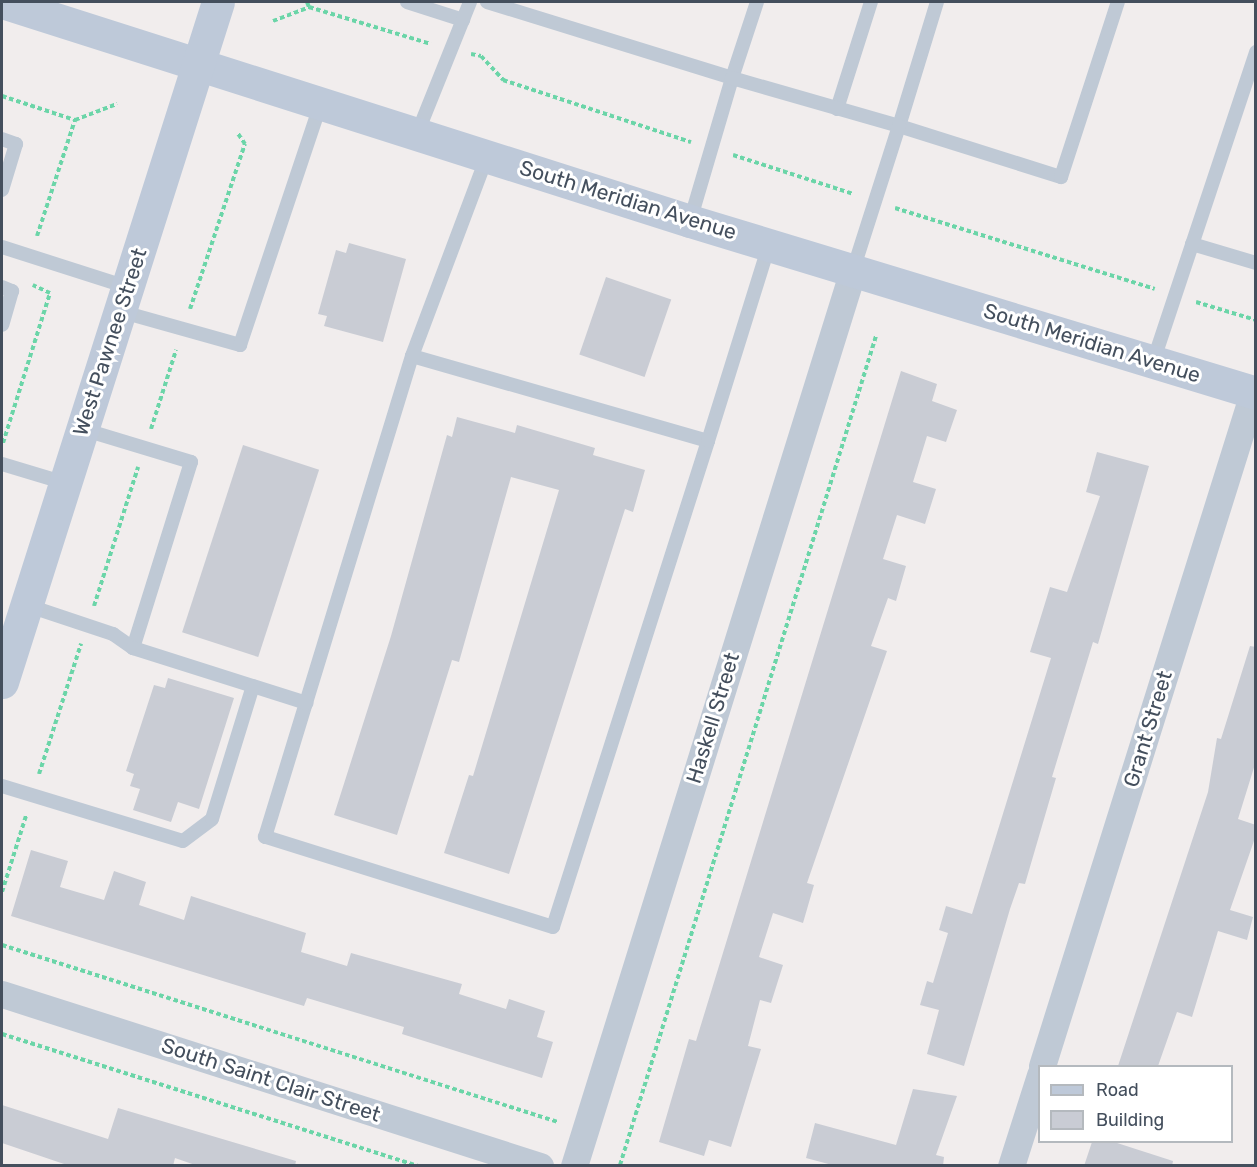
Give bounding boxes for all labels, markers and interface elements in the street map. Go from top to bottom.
street label: South Meridian Avenue [516,155,740,245]
street label: West Pawnee Street [68,245,152,439]
street label: South Meridian Avenue [980,298,1204,388]
street label: Haskell Street [681,650,745,786]
street label: Grant Street [1118,668,1178,790]
street label: South Saint Clair Street [158,1033,384,1127]
legend [1038,1065,1233,1143]
text: Road [1096,1079,1139,1101]
text: Building [1096,1109,1164,1131]

